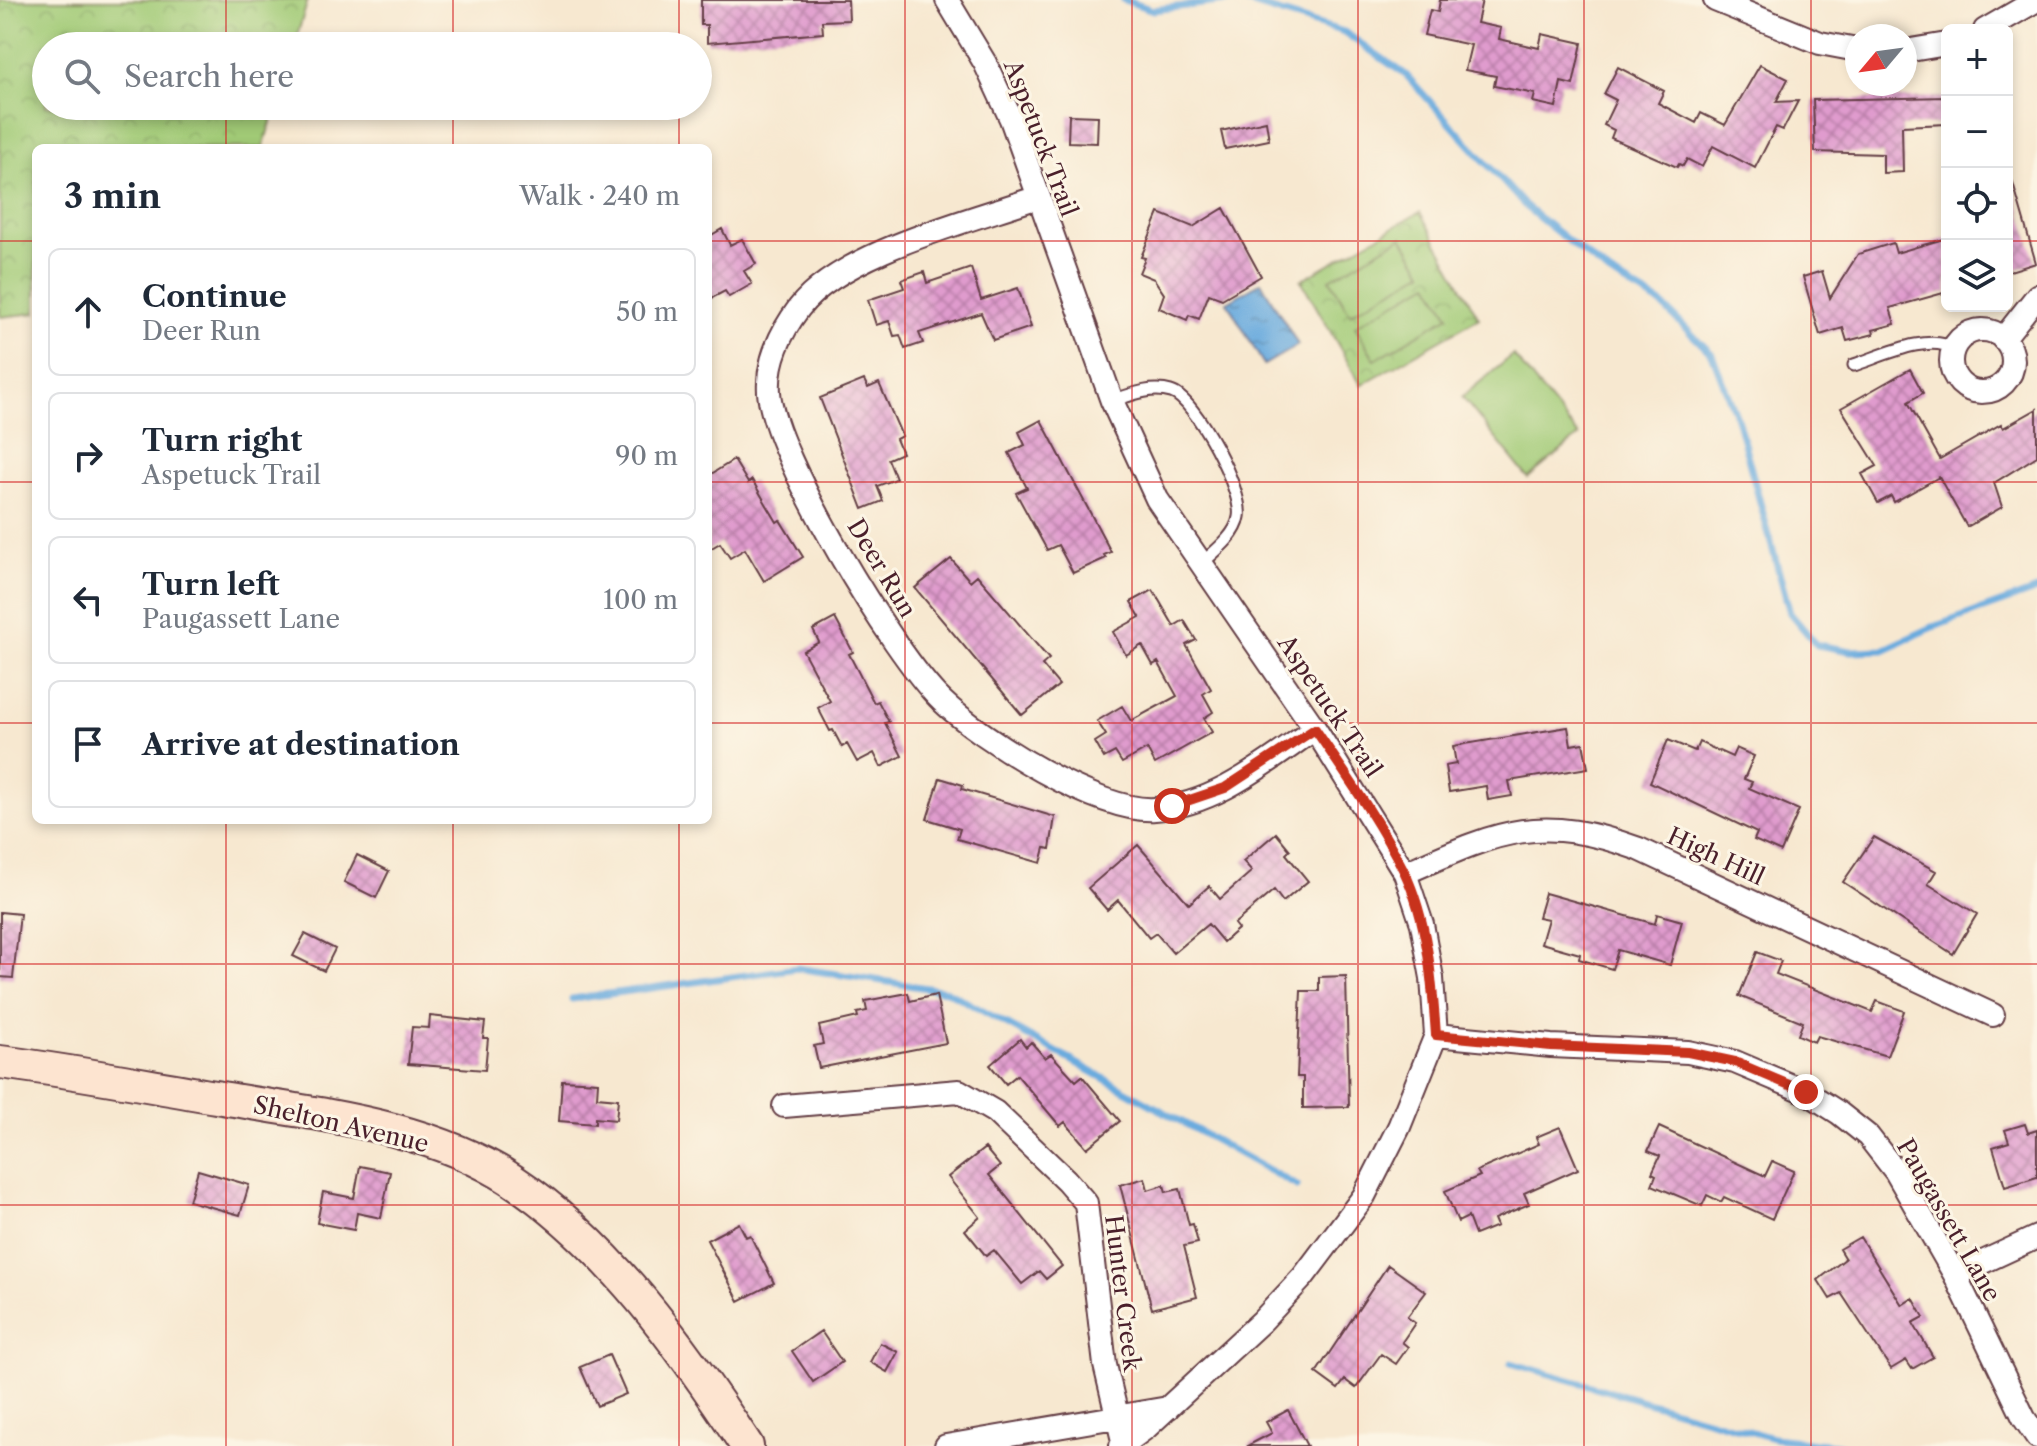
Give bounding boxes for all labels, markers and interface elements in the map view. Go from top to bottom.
north arrow [1845,24,1917,96]
map controls [1941,24,2013,312]
button: + [1941,24,2013,96]
search box [32,32,712,120]
icon: search [60,54,104,98]
street label: Aspetuck Trail [998,55,1084,220]
text: Search here [124,58,294,95]
button: − [1941,96,2013,168]
button: locate [1941,168,2013,240]
text: 3 min [64,175,161,217]
text: Walk · 240 m [519,180,680,212]
button: layers [1941,240,2013,312]
text: Continue [142,278,287,315]
icon: ahead [66,290,110,334]
text: 50 m [616,296,678,328]
text: Deer Run [142,315,261,347]
text: Turn right [142,422,302,459]
icon: right [66,434,110,478]
text: 90 m [615,440,678,472]
text: Aspetuck Trail [142,459,321,491]
street label: Deer Run [841,514,923,622]
text: Turn left [142,566,279,603]
icon: left [66,578,110,622]
text: 100 m [603,584,678,616]
text: Paugassett Lane [142,603,340,635]
street label: Aspetuck Trail [1271,629,1388,783]
icon: arrive [66,722,110,766]
text: Arrive at destination [142,726,460,763]
route start [1154,788,1190,824]
street label: High Hill [1663,821,1769,891]
route end [1788,1074,1824,1110]
street label: Shelton Avenue [251,1090,431,1158]
street label: Paugassett Lane [1891,1134,2007,1306]
street label: Hunter Creek [1099,1213,1147,1374]

